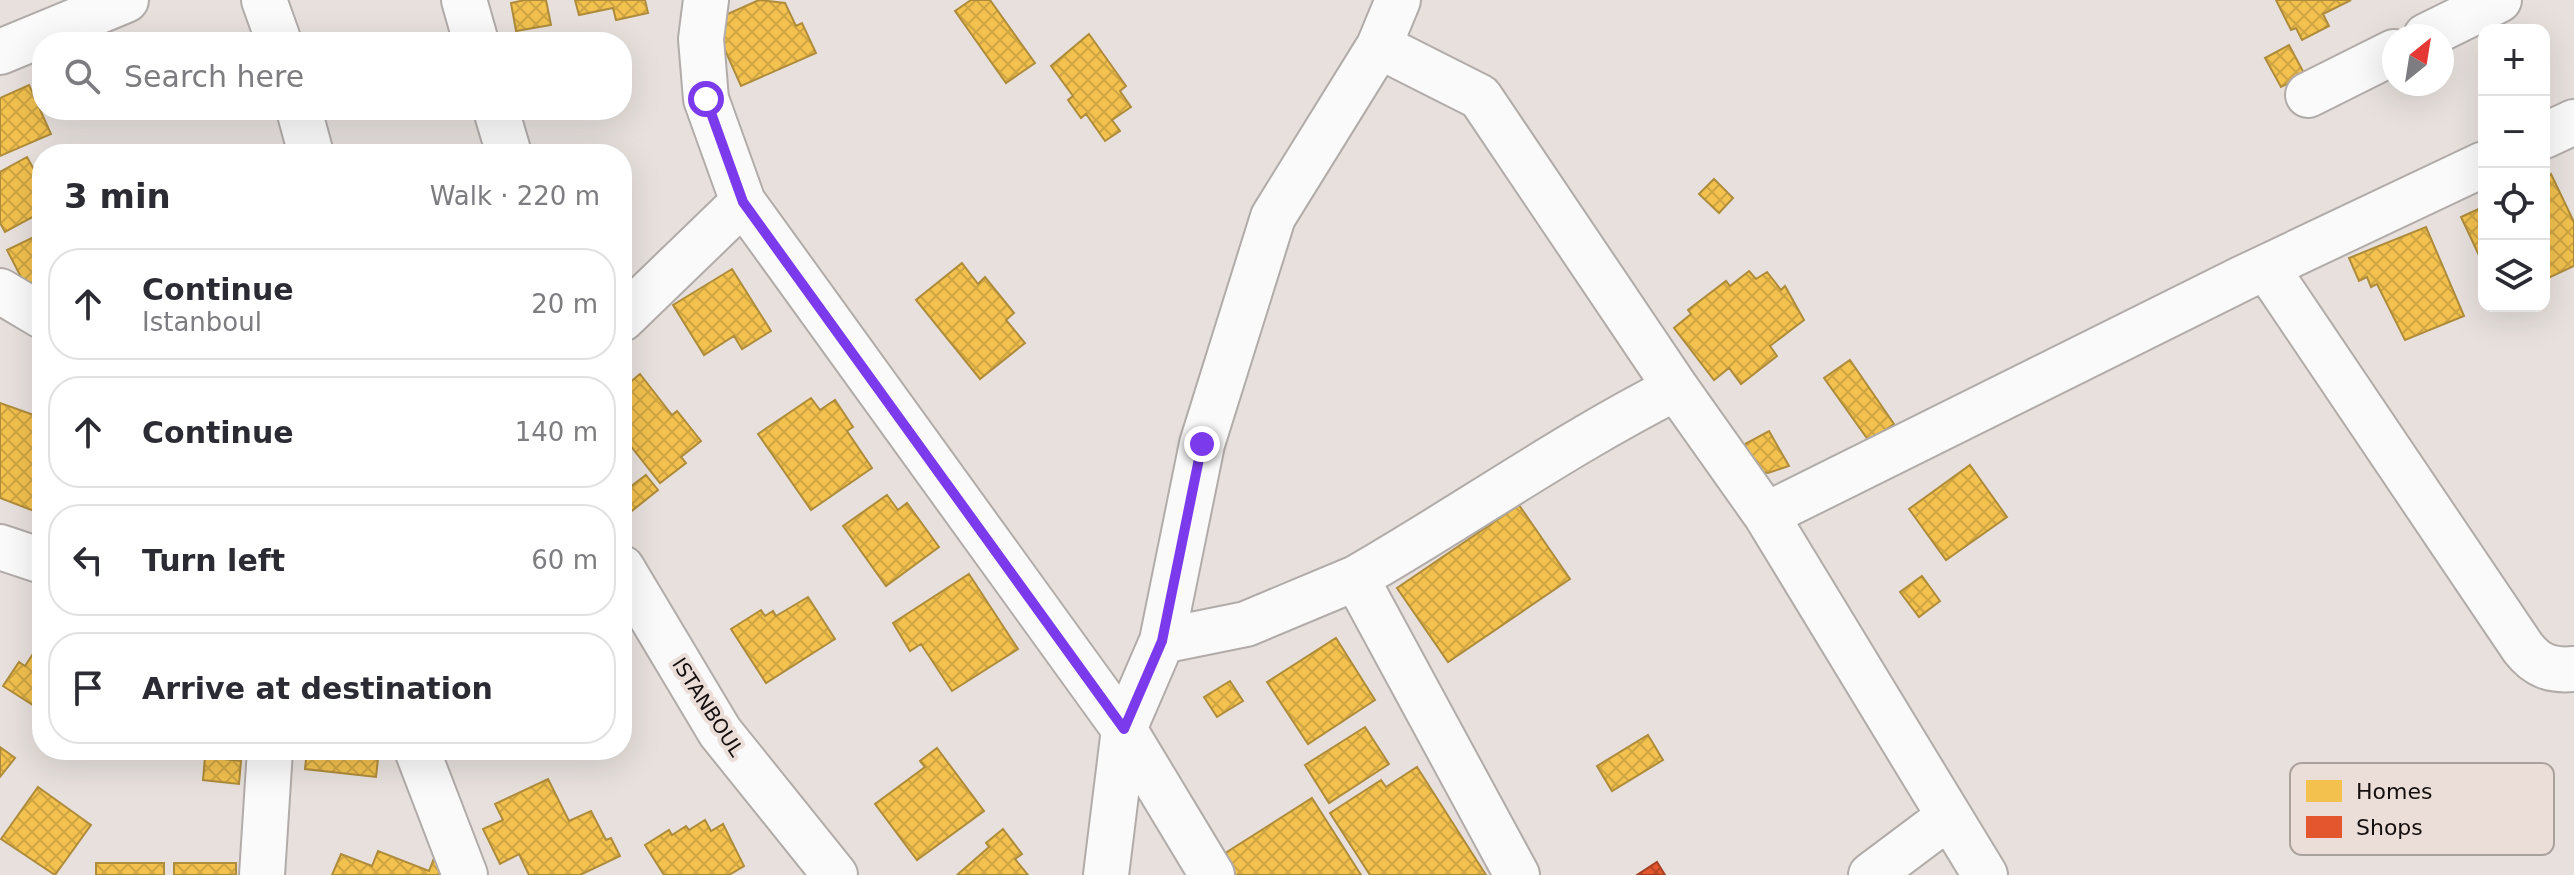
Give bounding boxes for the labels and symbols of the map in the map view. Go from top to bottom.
north arrow [2382,24,2454,96]
route start [688,81,724,117]
route end [1184,426,1220,462]
street label: ISTANBOUL [667,653,749,762]
legend [2290,763,2554,855]
text: Homes [2356,779,2432,804]
text: Shops [2356,815,2423,840]

